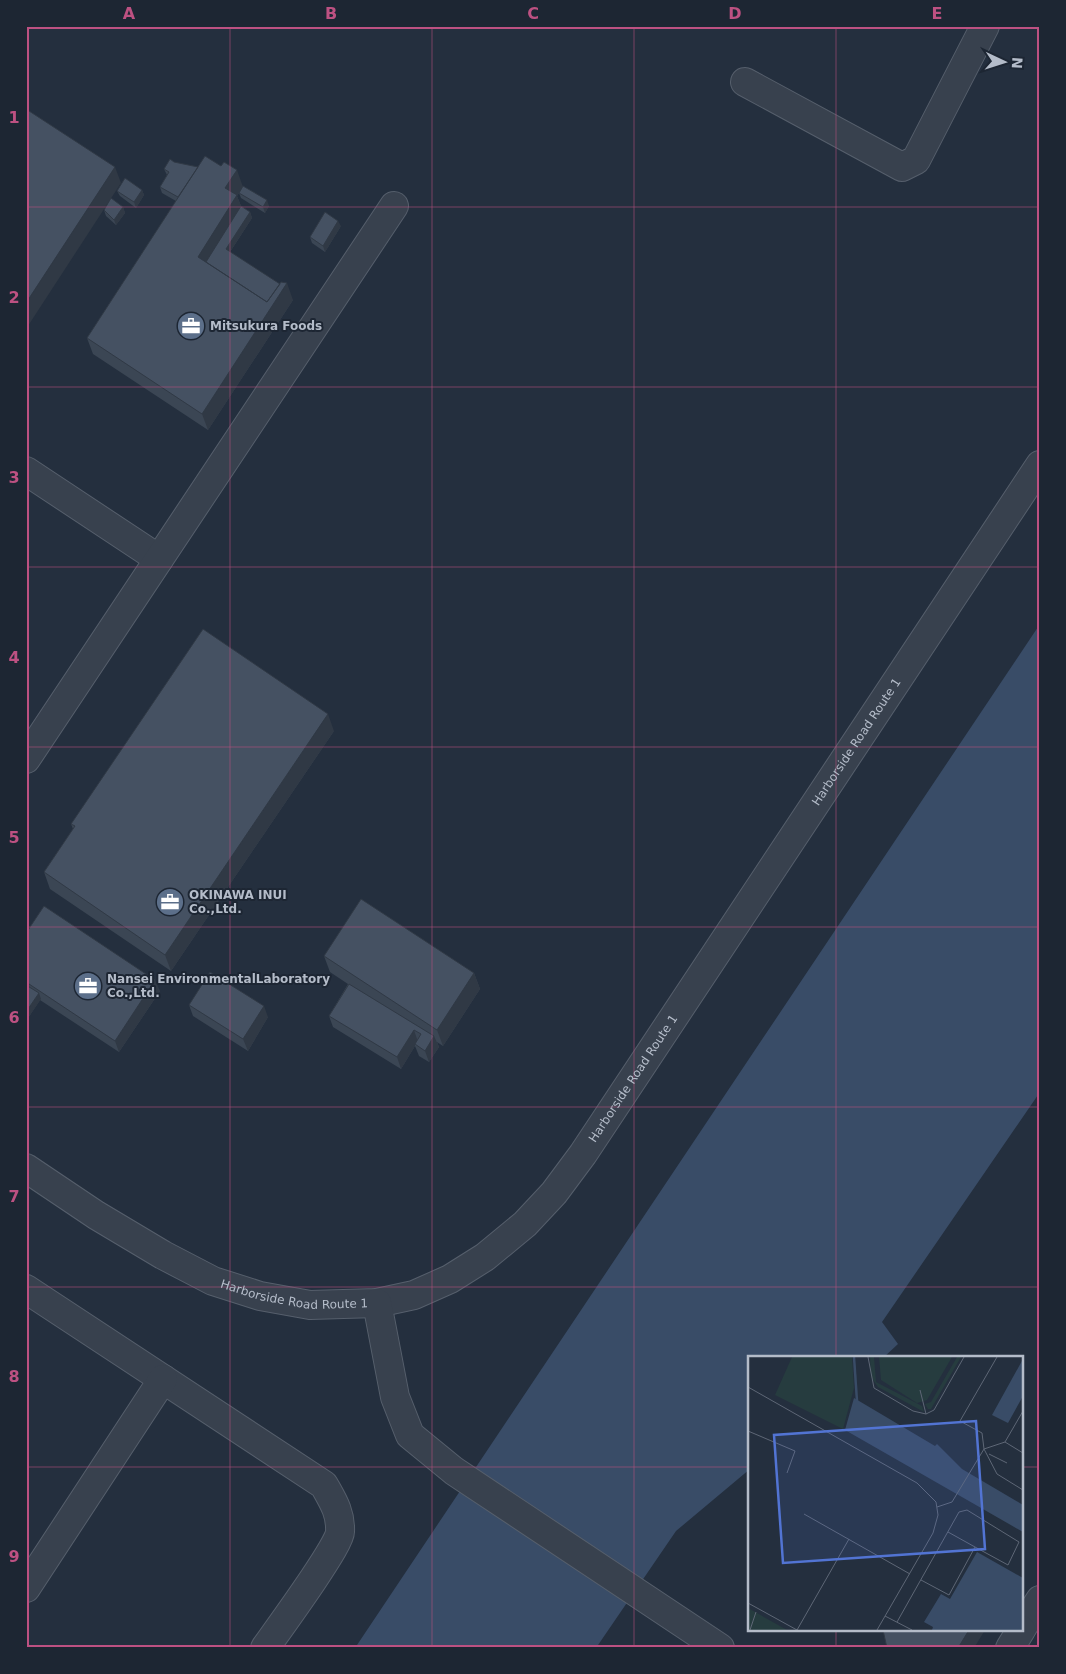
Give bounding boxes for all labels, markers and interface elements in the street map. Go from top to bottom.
text: A [123,4,136,23]
text: B [325,4,337,23]
text: C [527,4,539,23]
text: D [728,4,742,23]
text: E [932,4,942,23]
north arrow [978,38,1028,88]
text: N [1009,57,1025,69]
text: 1 [8,108,20,127]
text: 2 [8,288,20,307]
office icon: Mitsukura Foods [176,311,206,341]
place label: Mitsukura Foods [210,319,322,333]
text: 3 [8,468,20,487]
text: 4 [8,648,20,667]
street label: Harborside Road Route 1 [809,675,904,808]
text: 5 [8,828,20,847]
office icon: OKINAWA INUI Co.,Ltd. [155,887,185,917]
place label: OKINAWA INUI Co.,Ltd. [189,888,287,916]
office icon: Nansei EnvironmentalLaboratory Co.,Ltd. [73,971,103,1001]
place label: Nansei EnvironmentalLaboratory Co.,Ltd. [107,972,330,1000]
text: 6 [8,1008,20,1027]
street label: Harborside Road Route 1 [586,1012,680,1145]
text: 7 [8,1187,20,1206]
street label: Harborside Road Route 1 [219,1277,368,1312]
inset map [748,1356,1024,1632]
text: 8 [8,1367,20,1386]
text: 9 [8,1547,20,1566]

